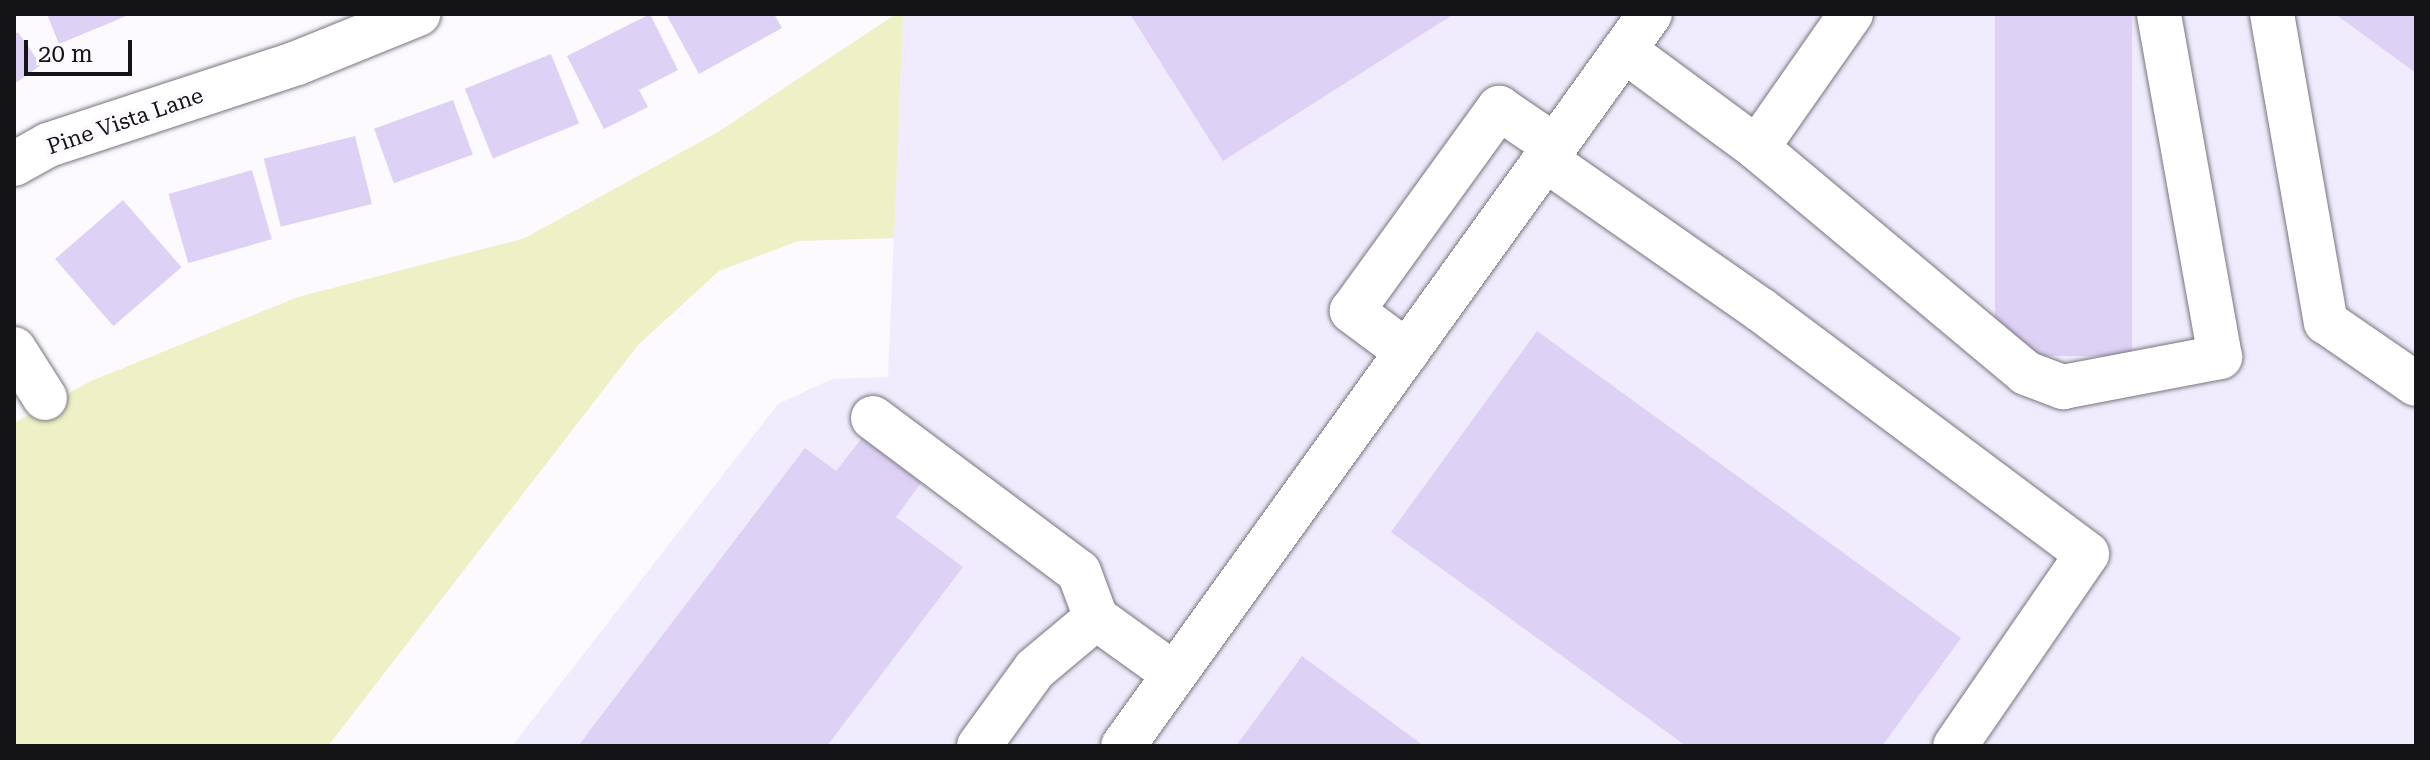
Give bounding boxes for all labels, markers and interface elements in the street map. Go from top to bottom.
scale bar [28,24,136,74]
text: 20 m [38,40,93,68]
street label: Pine Vista Lane [43,82,207,160]

